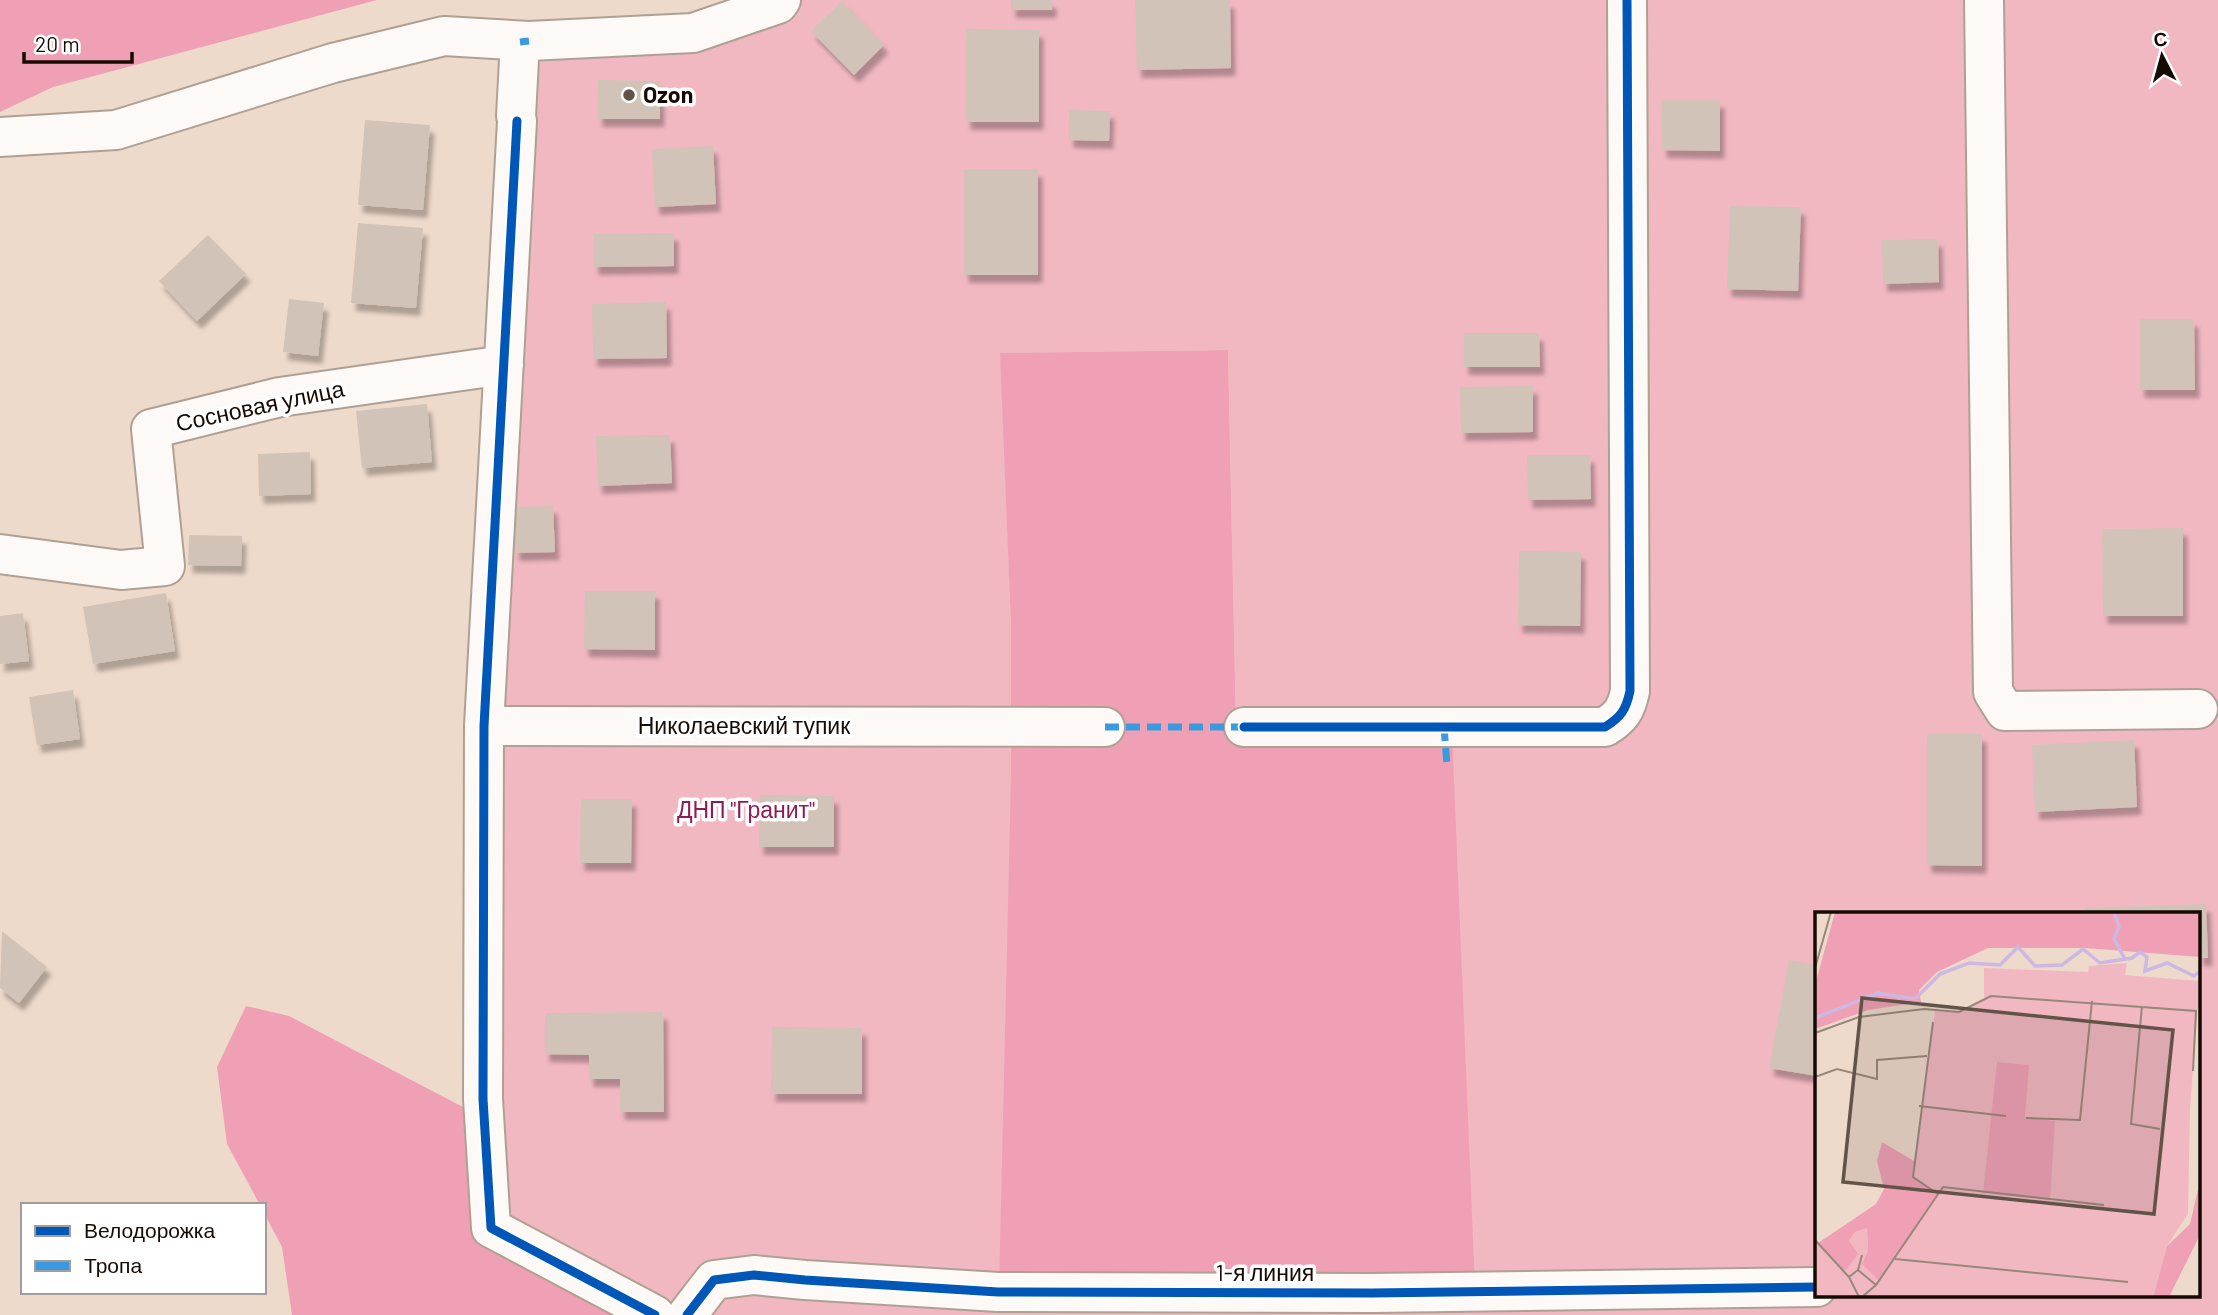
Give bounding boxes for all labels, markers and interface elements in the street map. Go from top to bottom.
scale bar [24,21,133,65]
north arrow [2127,21,2197,91]
text: С [2152,26,2168,51]
text: 20 m [35,31,80,56]
place label: Ozon [643,80,693,108]
marker: Ozon [621,87,637,103]
street label: Сосновая улица [173,373,347,437]
street label: Николаевский тупик [638,711,851,739]
park label: ДНП "Гранит" [677,795,815,823]
inset map [1815,912,2200,1298]
legend [21,1203,266,1294]
text: Велодорожка [84,1217,215,1242]
text: Тропа [84,1252,142,1277]
street label: 1-я линия [1216,1258,1314,1286]

